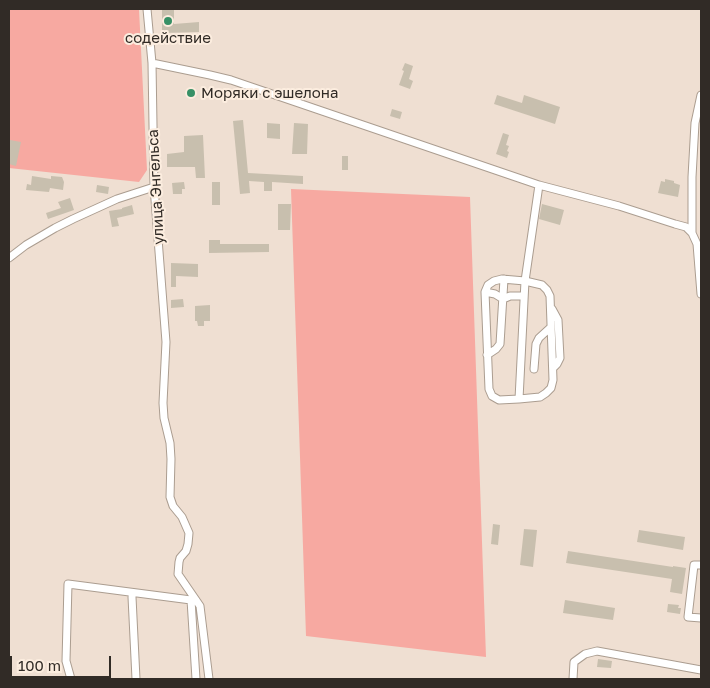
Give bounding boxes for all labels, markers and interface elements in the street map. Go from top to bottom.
marker: содействие [162,15,174,27]
place label: содействие [125,29,211,47]
place label: Моряки с эшелона [201,84,338,102]
marker: Моряки с эшелона [185,87,197,99]
street label: улица Энгельса [144,129,168,245]
scale bar [12,646,114,678]
text: 100 m [18,656,61,674]

